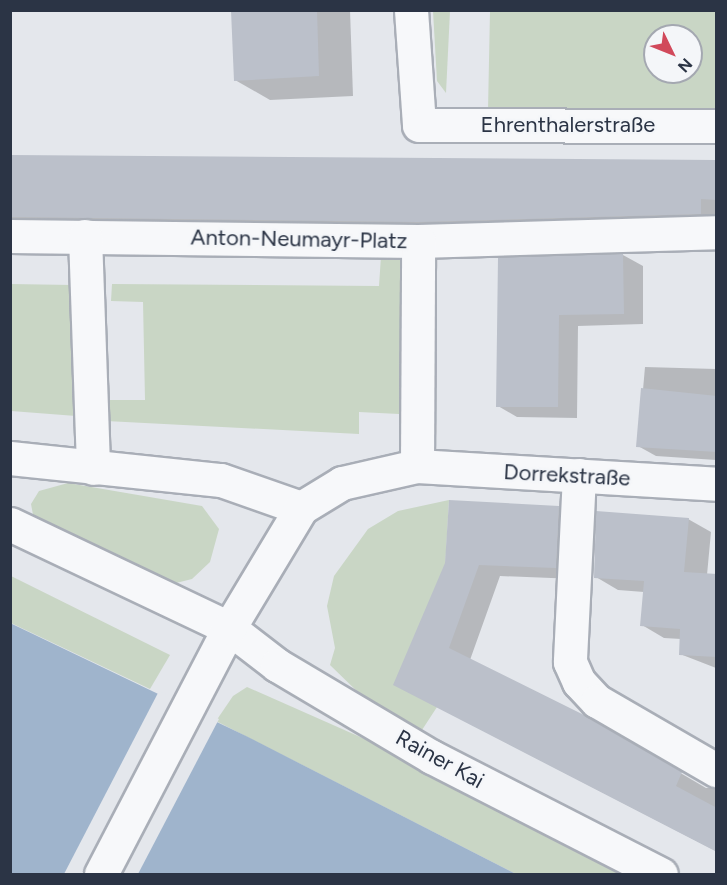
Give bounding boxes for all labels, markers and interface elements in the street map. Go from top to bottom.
north arrow [643,24,703,84]
text: N [674,54,696,76]
street label: Ehrenthalerstraße [481,112,655,138]
street label: Anton-Neumayr-Platz [190,224,408,254]
street label: Dorrekstraße [503,458,631,492]
street label: Rainer Kai [391,724,489,794]

